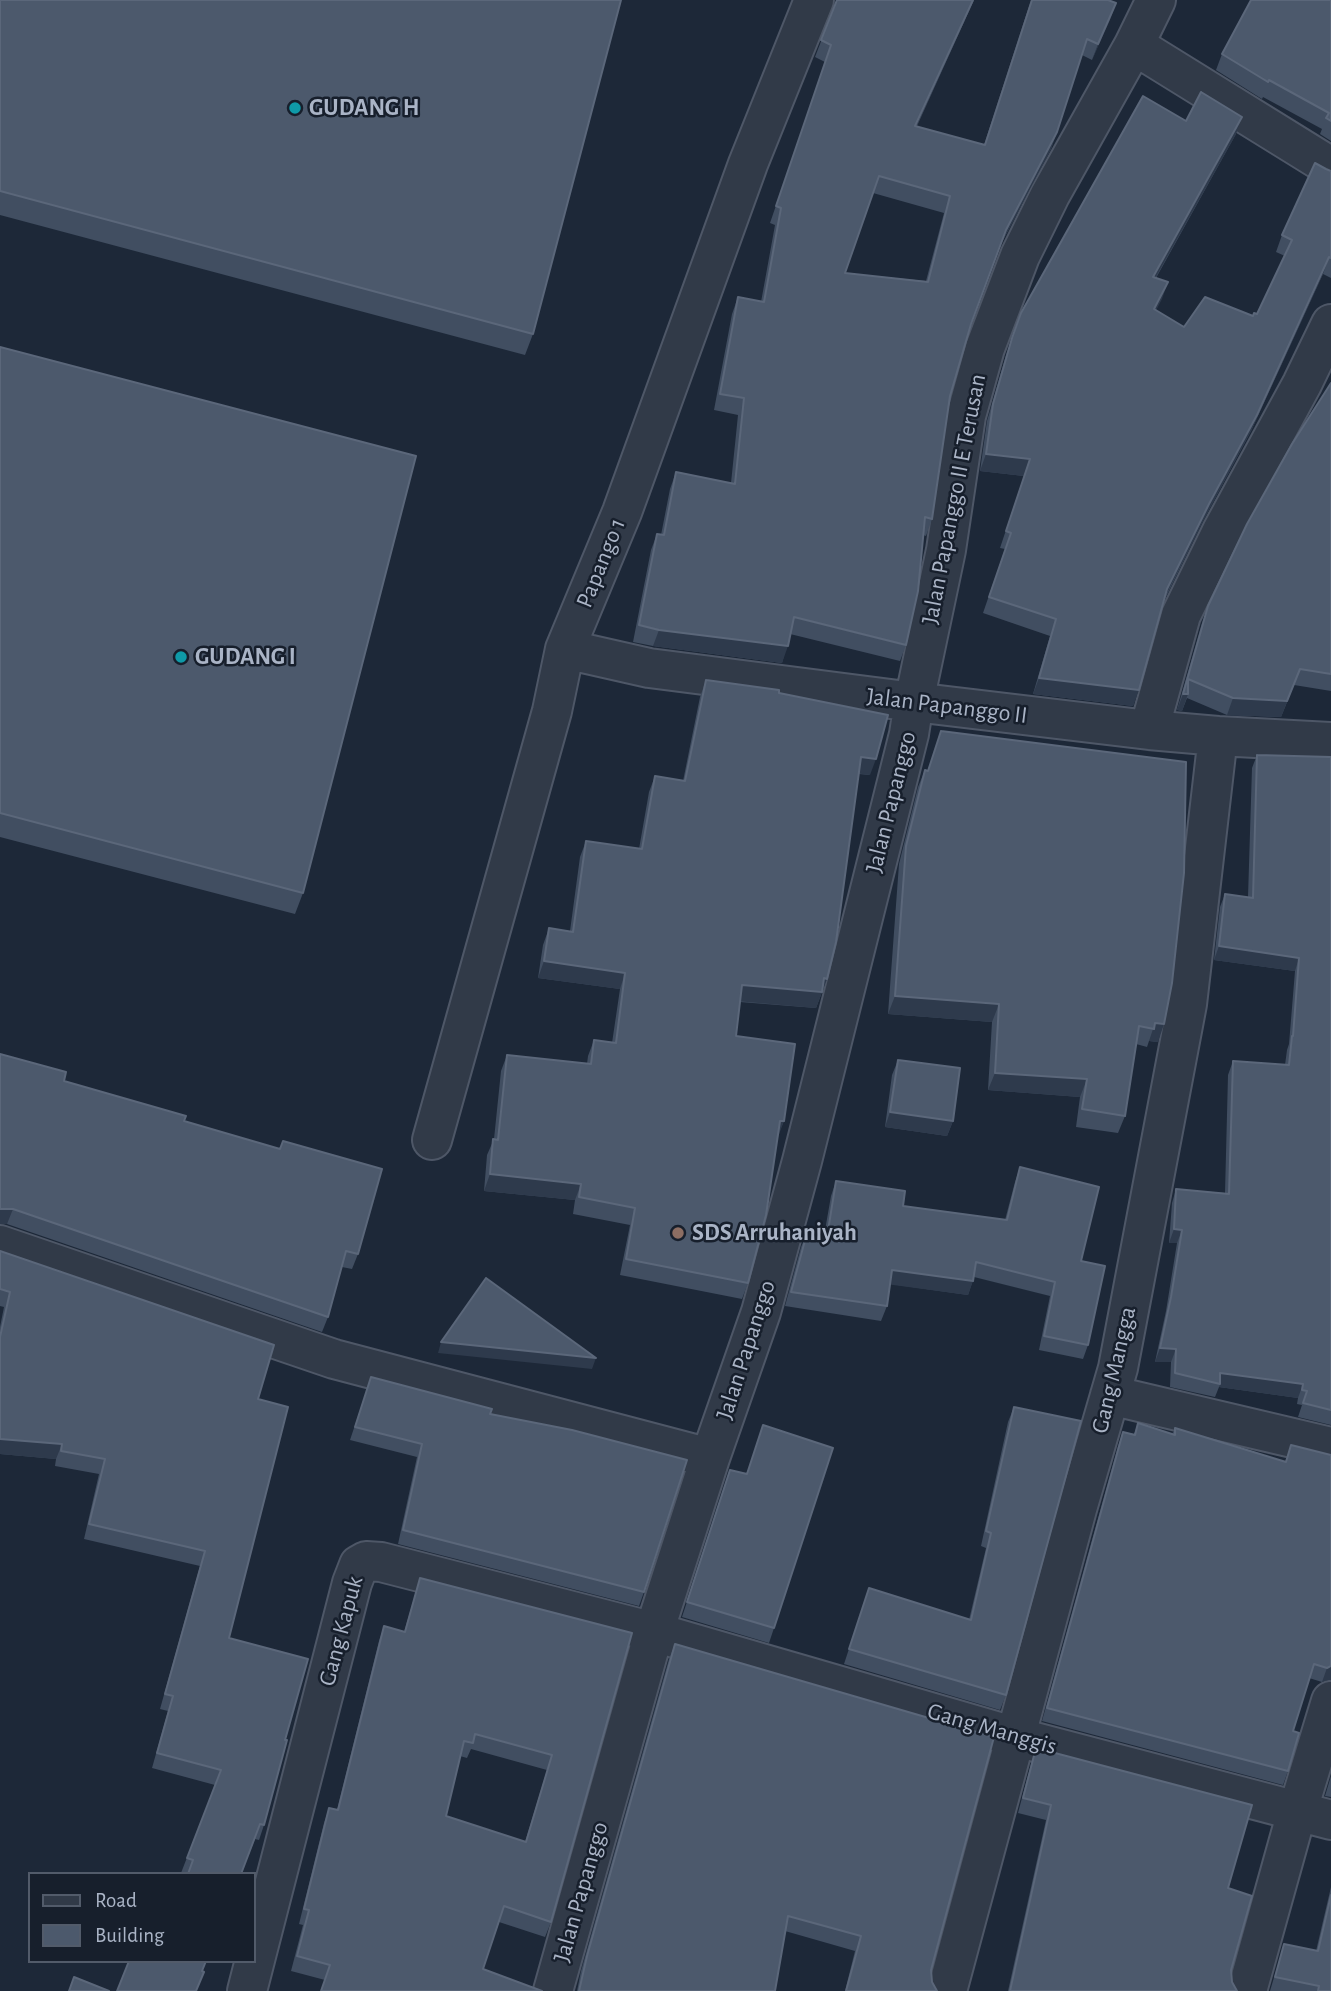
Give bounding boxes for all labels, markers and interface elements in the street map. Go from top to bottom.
place label: GUDANG H [309,94,420,122]
marker: GUDANG H [287,100,303,116]
street label: Jalan Papanggo II E Terusan [916,371,992,627]
street label: Papango 1 [570,514,632,612]
place label: GUDANG I [195,643,296,671]
marker: GUDANG I [173,649,189,665]
street label: Jalan Papanggo II [865,682,1029,730]
street label: Jalan Papanggo [860,728,922,876]
place label: SDS Arruhaniyah [692,1219,857,1247]
marker: SDS Arruhaniyah [670,1225,686,1241]
street label: Jalan Papanggo [710,1277,782,1423]
street label: Gang Mangga [1085,1304,1143,1436]
street label: Gang Kapuk [313,1573,369,1689]
street label: Gang Manggis [924,1697,1060,1761]
street label: Jalan Papanggo [547,1818,615,1966]
legend [28,1872,256,1963]
text: Road [95,1890,137,1911]
text: Building [95,1925,164,1946]

